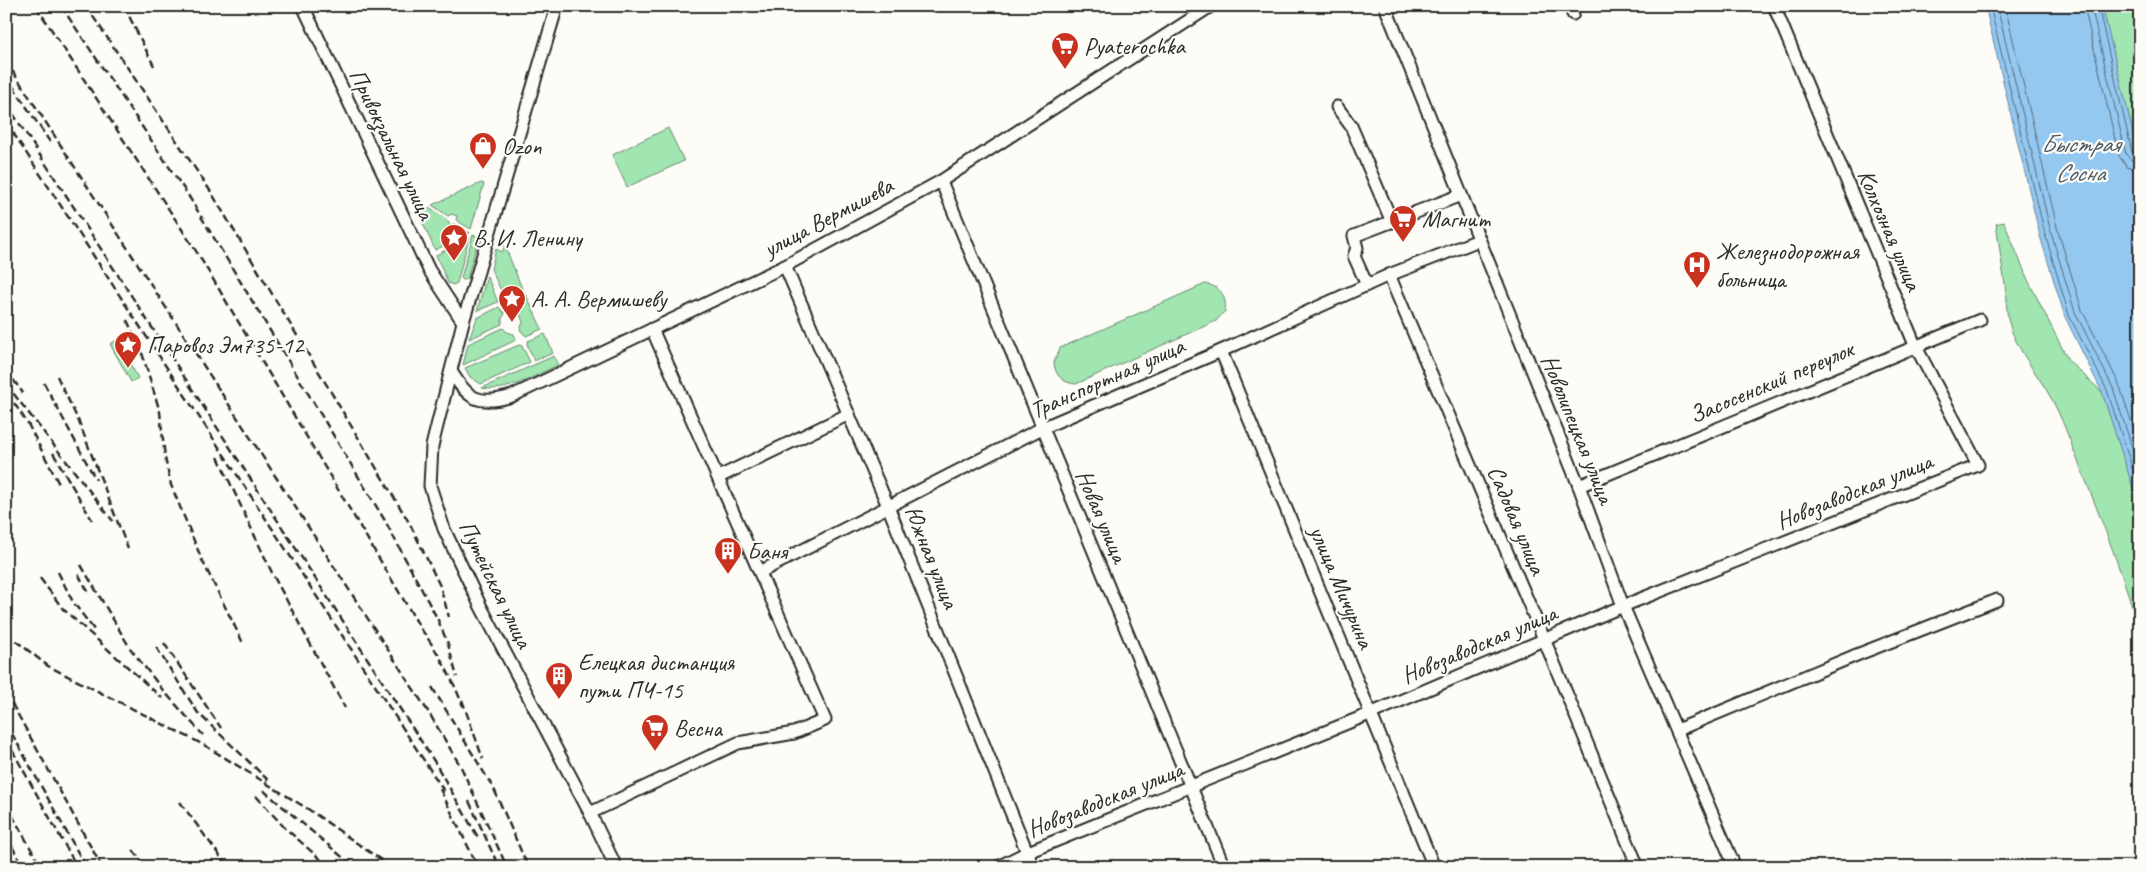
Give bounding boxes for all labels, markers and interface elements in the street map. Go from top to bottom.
supermarket icon: Pyaterochka [1050,31,1080,70]
place label: Pyaterochka [1084,31,1187,61]
street label: Привокзальная улица [342,64,442,226]
water label: Быстрая Сосна [2041,128,2123,189]
shop icon: Ozon [468,131,498,170]
place label: Ozon [502,131,542,161]
street label: Колхозная улица [1851,165,1930,297]
street label: улица Вермишева [756,170,899,265]
supermarket icon: Магнит [1388,204,1418,243]
place label: Магнит [1422,204,1491,234]
place icon: В. И. Ленину [439,223,469,262]
place label: В. И. Ленину [473,223,584,253]
place label: Железнодорожная больница [1716,236,1861,294]
hospital icon: Железнодорожная больница [1682,250,1712,289]
place icon: А. А. Вермишеву [497,284,527,323]
place label: А. А. Вермишеву [531,284,668,314]
place icon: Паровоз Эм735-12 [113,330,143,369]
place label: Паровоз Эм735-12 [147,330,306,360]
street label: Транспортная улица [1025,330,1190,425]
street label: Засосенский переулок [1684,333,1859,430]
street label: Новолипецкая улица [1534,350,1622,510]
street label: Новозаводская улица [1772,445,1938,536]
street label: Садовая улица [1481,461,1554,580]
street label: Новая улица [1069,465,1136,569]
street label: Южная улица [898,501,967,614]
street label: Путейская улица [452,515,540,654]
street label: улица Мичурина [1302,519,1382,654]
building icon: Баня [713,536,743,575]
place label: Баня [747,536,789,566]
street label: Новозаводская улица [1397,597,1563,690]
place label: Елецкая дистанция пути ПЧ-15 [578,647,735,705]
building icon: Елецкая дистанция пути ПЧ-15 [544,661,574,700]
supermarket icon: Весна [640,713,670,752]
place label: Весна [674,713,723,743]
street label: Новозаводская улица [1023,753,1189,844]

